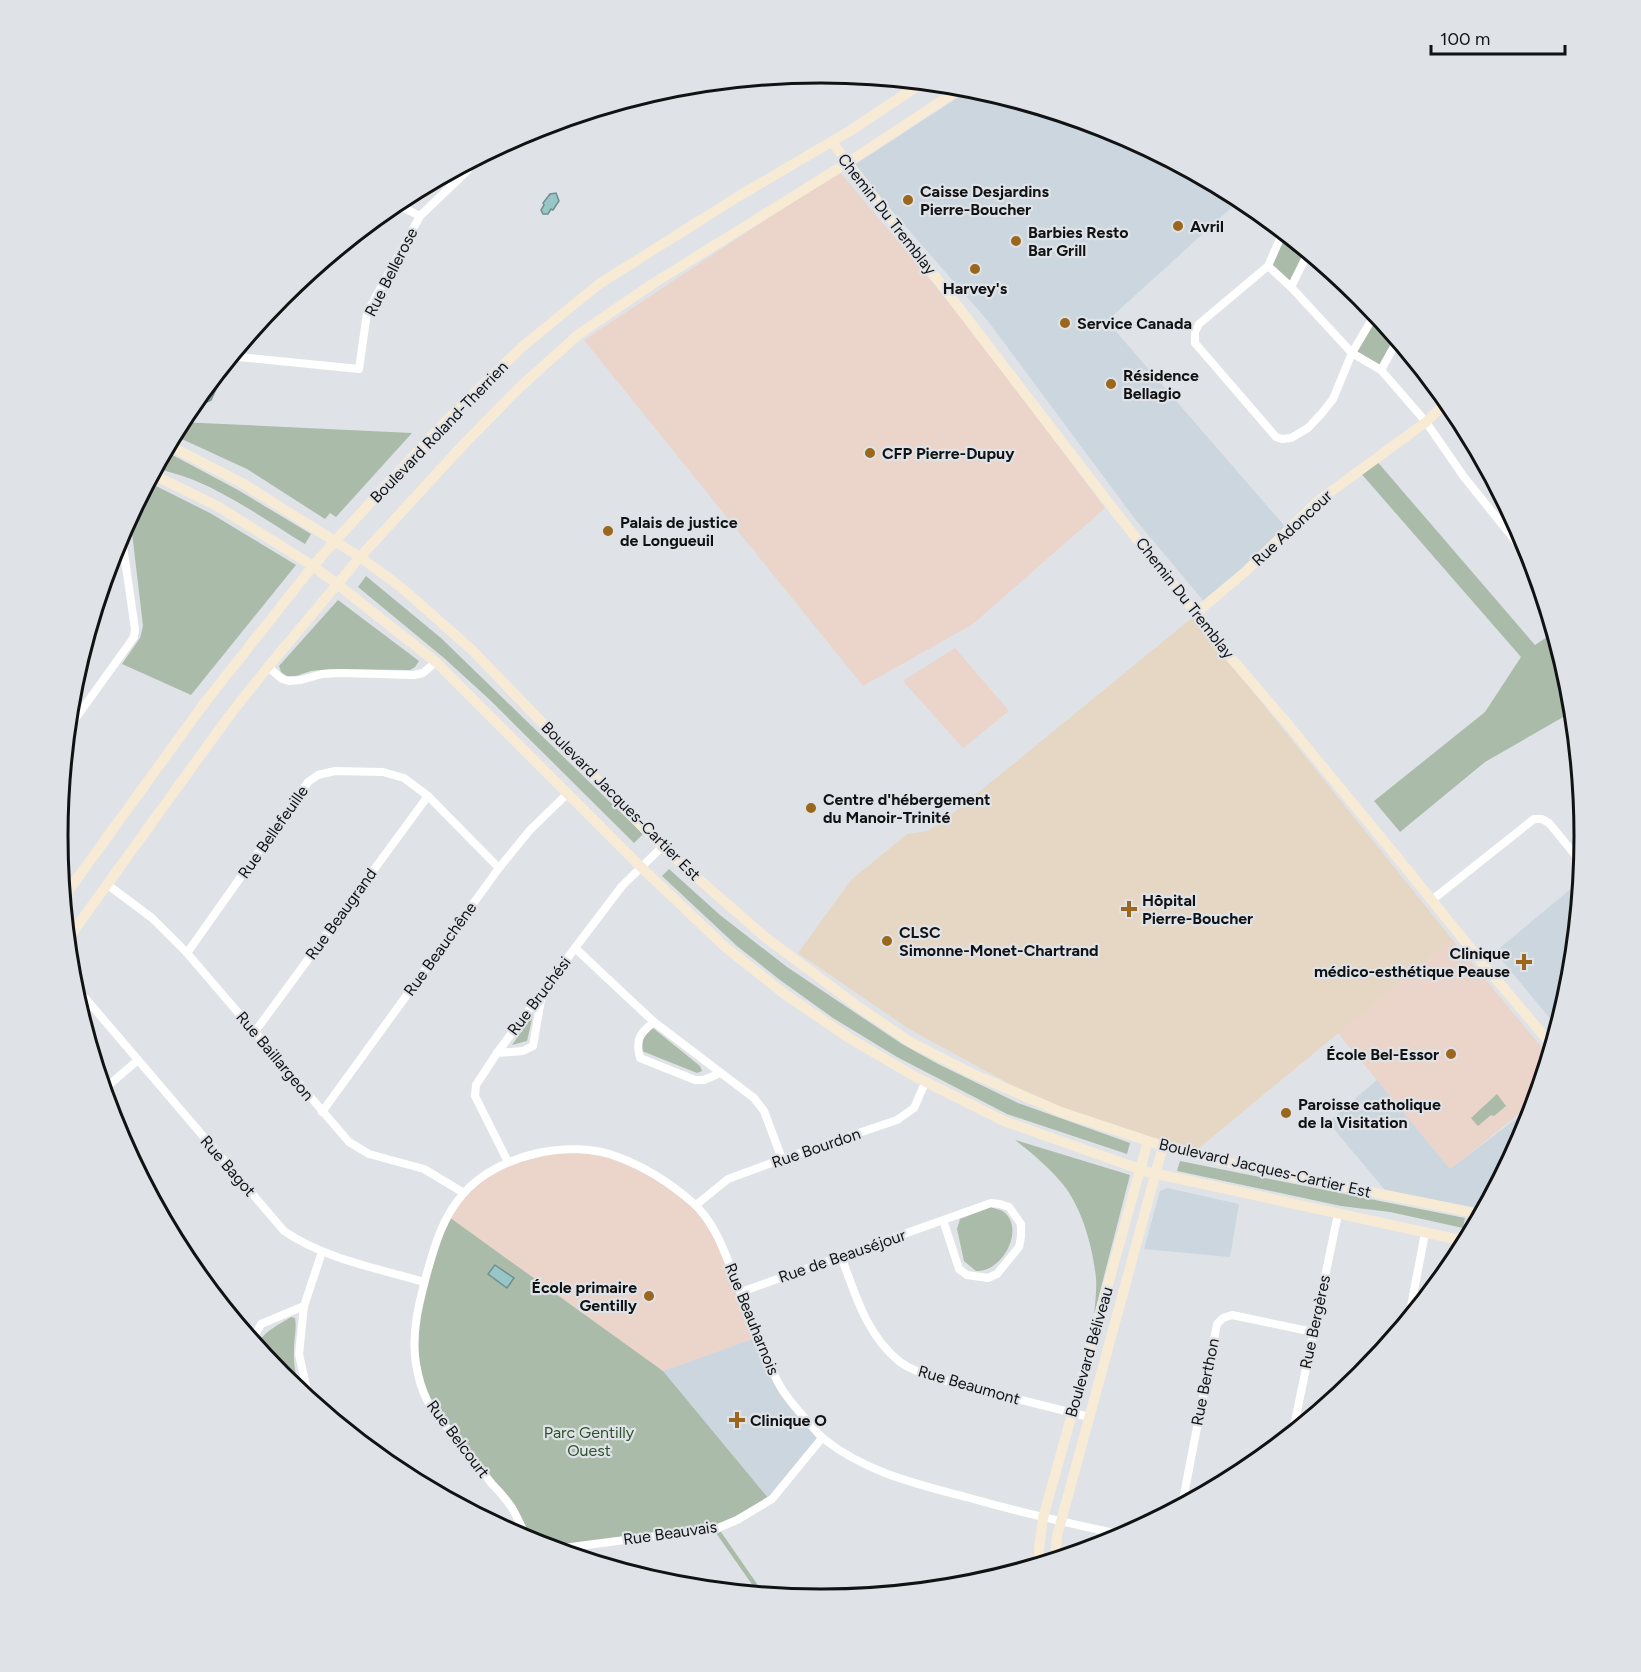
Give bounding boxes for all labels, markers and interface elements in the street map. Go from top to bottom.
scale bar [1431,18,1564,56]
text: 100 m [1440,28,1490,50]
street label: Chemin Du Tremblay [834,150,941,279]
place label: Caisse Desjardins Pierre-Boucher [920,182,1049,219]
marker: Caisse Desjardins Pierre-Boucher [901,193,915,207]
place label: Avril [1190,217,1224,236]
marker: Avril [1171,219,1185,233]
place label: Barbies Resto Bar Grill [1028,223,1128,260]
street label: Rue Bellerose [361,224,422,319]
marker: Barbies Resto Bar Grill [1009,234,1023,248]
marker: Harvey's [968,262,982,276]
place label: Harvey's [943,279,1008,298]
place label: Service Canada [1077,314,1192,333]
marker: Service Canada [1058,316,1072,330]
street label: Boulevard Roland-Therrien [366,357,512,507]
place label: Résidence Bellagio [1123,366,1199,403]
marker: Résidence Bellagio [1104,377,1118,391]
place label: CFP Pierre-Dupuy [882,444,1015,463]
marker: CFP Pierre-Dupuy [863,446,877,460]
street label: Rue Adoncour [1248,486,1336,570]
place label: Palais de justice de Longueuil [620,513,738,550]
marker: Palais de justice de Longueuil [601,524,615,538]
street label: Chemin Du Tremblay [1132,534,1239,663]
street label: Boulevard Jacques-Cartier Est [538,718,704,884]
street label: Rue Bellefeuille [234,782,312,882]
place label: Centre d'hébergement du Manoir-Trinité [823,790,990,827]
marker: Centre d'hébergement du Manoir-Trinité [804,801,818,815]
street label: Rue Beaugrand [301,865,381,963]
place label: Hôpital Pierre-Boucher [1142,891,1253,928]
street label: Rue Beauchêne [400,898,481,1000]
marker: Hôpital Pierre-Boucher [1120,900,1138,918]
place label: CLSC Simonne-Monet-Chartrand [899,923,1099,960]
marker: CLSC Simonne-Monet-Chartrand [880,934,894,948]
place label: Clinique médico-esthétique Peause [1314,944,1510,981]
street label: Rue Bruchési [503,953,575,1039]
marker: Clinique médico-esthétique Peause [1515,953,1533,971]
street label: Rue Baillargeon [232,1008,318,1104]
place label: École Bel-Essor [1326,1045,1439,1064]
marker: École Bel-Essor [1444,1047,1458,1061]
place label: Paroisse catholique de la Visitation [1298,1095,1441,1132]
marker: Paroisse catholique de la Visitation [1279,1106,1293,1120]
street label: Rue Bourdon [769,1124,863,1172]
street label: Rue Bagot [196,1132,260,1200]
street label: Boulevard Jacques-Cartier Est [1157,1134,1373,1202]
street label: Rue de Beauséjour [776,1225,909,1287]
street label: Rue Beauharnois [721,1260,783,1378]
street label: Rue Bergères [1296,1273,1334,1371]
place label: École primaire Gentilly [531,1278,638,1315]
street label: Boulevard Béliveau [1061,1285,1117,1419]
marker: École primaire Gentilly [642,1289,656,1303]
street label: Rue Berthon [1187,1337,1223,1427]
street label: Rue Beaumont [916,1361,1022,1409]
street label: Rue Belcourt [423,1397,493,1481]
marker: Clinique O [728,1411,746,1429]
place label: Clinique O [750,1411,827,1430]
park label: Parc Gentilly Ouest [544,1423,635,1460]
street label: Rue Beauvais [622,1517,718,1549]

